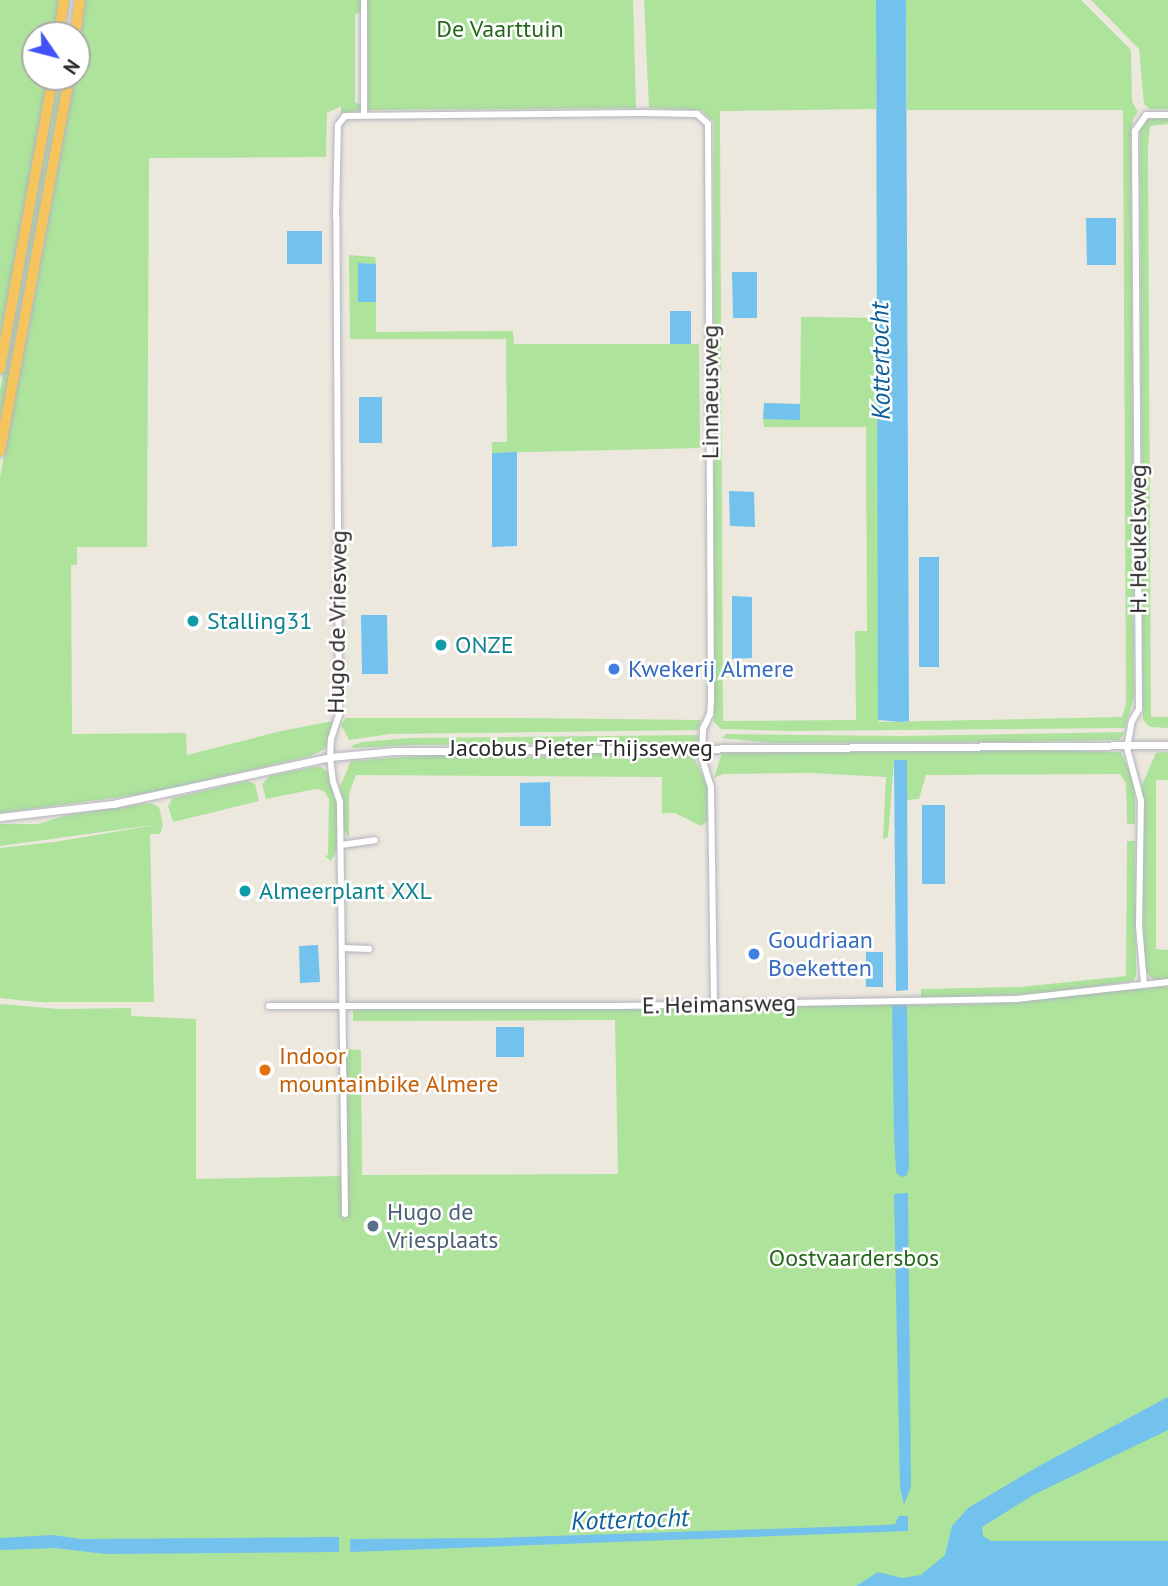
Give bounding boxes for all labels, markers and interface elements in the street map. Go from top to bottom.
park label: De Vaarttuin [436,15,564,43]
north arrow [21,21,91,91]
text: N [58,55,85,79]
water label: Kottertocht [863,302,897,420]
street label: Linnaeusweg [696,325,724,459]
street label: H. Heukelsweg [1124,463,1152,615]
street label: Hugo de Vriesweg [321,530,353,714]
place label: Stalling31 [207,607,312,635]
marker: Stalling31 [185,613,201,629]
place label: ONZE [455,631,514,659]
marker: ONZE [433,637,449,653]
place label: Kwekerij Almere [628,655,795,683]
marker: Kwekerij Almere [606,661,622,677]
street label: Jacobus Pieter Thijsseweg [449,734,713,762]
place label: Almeerplant XXL [259,877,433,905]
marker: Almeerplant XXL [237,883,253,899]
place label: Goudriaan Boeketten [768,926,873,982]
marker: Goudriaan Boeketten [746,946,762,962]
street label: E. Heimansweg [641,988,797,1020]
place label: Indoor mountainbike Almere [279,1042,499,1098]
marker: Indoor mountainbike Almere [257,1062,273,1078]
place label: Hugo de Vriesplaats [387,1198,498,1254]
marker: Hugo de Vriesplaats [365,1218,381,1234]
park label: Oostvaardersbos [769,1244,939,1272]
water label: Kottertocht [571,1501,689,1537]

